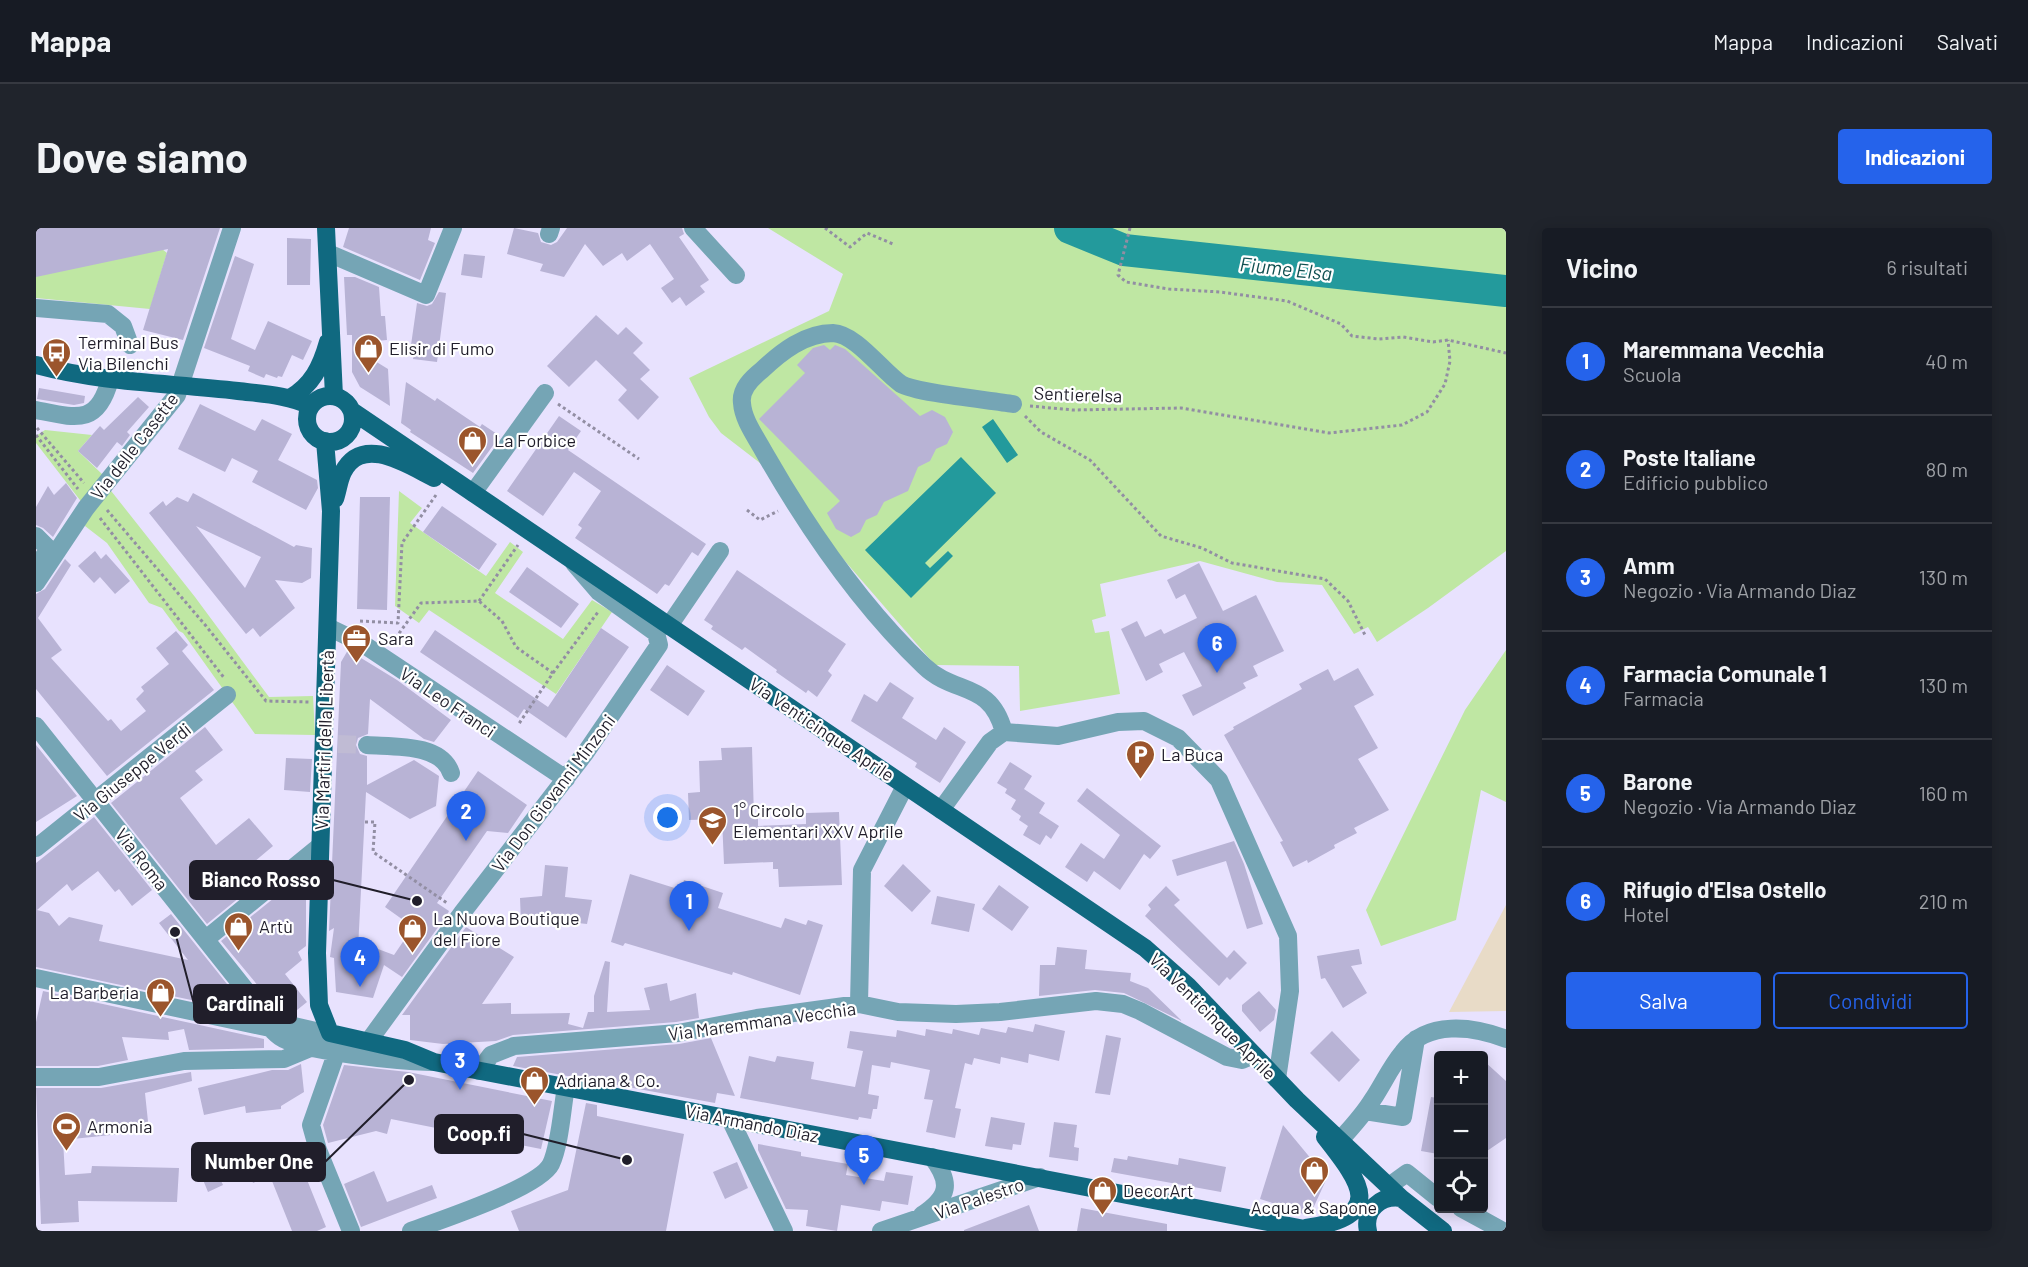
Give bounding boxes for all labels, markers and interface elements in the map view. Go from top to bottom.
text: Mappa [30,24,111,58]
text: Mappa [1713,29,1773,54]
text: Indicazioni [1806,29,1904,54]
text: Salvati [1937,29,1998,54]
button: Indicazioni [1838,129,1992,184]
text: Dove siamo [36,131,248,181]
water label: Fiume Elsa [1239,251,1333,285]
text: Vicino [1566,252,1638,283]
text: 6 risultati [1887,255,1968,279]
place label: Terminal Bus Via Bilenchi [78,331,179,374]
shop icon: Elisir di Fumo [352,332,384,374]
bus stop icon: Terminal Bus Via Bilenchi [41,336,73,378]
text: Maremmana Vecchia [1623,336,1824,362]
place label: Elisir di Fumo [389,337,494,359]
text: 1 [1582,349,1589,373]
text: 40 m [1925,349,1968,373]
text: Scuola [1623,362,1682,386]
street label: Sentierelsa [1033,381,1123,407]
street label: Via delle Casette [85,388,183,504]
shop icon: La Forbice [457,424,489,466]
place label: La Forbice [494,429,576,451]
text: Poste Italiane [1623,444,1756,470]
text: 2 [1580,457,1591,481]
text: 80 m [1926,457,1968,481]
text: Edificio pubblico [1623,470,1768,494]
text: Amm [1623,552,1675,578]
text: 3 [1580,565,1591,589]
text: 130 m [1919,565,1968,589]
text: Negozio · Via Armando Diaz [1623,578,1856,602]
office icon: Sara [341,622,373,664]
pin: 6 [1198,624,1236,673]
place label: Sara [378,627,413,649]
street label: Via Martiri della Libertà [310,650,338,830]
text: Farmacia Comunale 1 [1623,660,1827,686]
street label: Via Leo Franci [396,662,500,742]
street label: Via Venticinque Aprile [745,672,899,786]
text: 4 [1579,673,1592,697]
text: 130 m [1919,673,1968,697]
text: Farmacia [1623,686,1704,710]
street label: Via Don Giovanni Minzoni [487,710,619,876]
street label: Via Giuseppe Verdi [69,718,195,826]
parking icon: La Buca [1124,738,1156,780]
place label: La Buca [1161,743,1223,765]
text: Barone [1623,768,1693,794]
text: 5 [1580,781,1591,805]
text: 160 m [1919,781,1968,805]
pin: 2 [446,792,486,841]
text: Negozio · Via Armando Diaz [1623,794,1856,818]
place label: 1° Circolo Elementari XXV Aprile [733,799,903,842]
your location [653,803,682,832]
school or university icon: 1° Circolo Elementari XXV Aprile [696,804,728,846]
street label: Via Roma [111,824,173,894]
callout: Bianco Rosso [190,861,333,899]
text: Bianco Rosso [201,867,321,891]
text: Rifugio d'Elsa Ostello [1623,876,1826,902]
pin: 1 [670,882,708,931]
text: 6 [1580,889,1591,913]
text: 210 m [1919,889,1968,913]
text: Hotel [1623,902,1669,926]
place label: La Nuova Boutique del Fiore [433,907,580,950]
shop icon: Artù [222,910,254,952]
shop icon: La Nuova Boutique del Fiore [396,912,428,954]
place label: Artù [259,915,293,937]
pin: 4 [340,938,380,987]
street label: Via Venticinque Aprile [1145,948,1281,1084]
button: Salva [1566,972,1761,1029]
button: Condividi [1773,972,1968,1029]
shop icon: La Barberia [144,976,176,1018]
place label: La Barberia [49,981,139,1003]
callout: Cardinali [194,985,296,1023]
text: Cardinali [206,991,284,1015]
street label: Via Maremmana Vecchia [667,997,857,1045]
pin: 3 [440,1040,480,1090]
map controls [1434,1051,1488,1213]
button: + [1434,1051,1488,1105]
shop icon: Adriana & Co. [519,1064,551,1106]
place label: Adriana & Co. [556,1069,660,1091]
street label: Via Armando Diaz [683,1099,821,1147]
button: − [1434,1105,1488,1159]
sports icon: Armonia [50,1110,82,1152]
place label: Armonia [87,1115,153,1137]
callout: Coop.fi [435,1115,523,1153]
text: Coop.fi [447,1121,511,1145]
pin: 5 [844,1136,884,1185]
callout: Number One [192,1143,325,1181]
text: Number One [205,1149,314,1173]
shop icon: Acqua & Sapone [1298,1154,1330,1196]
button: locate [1434,1159,1488,1213]
street label: Via Palestro [932,1172,1026,1224]
shop icon: DecorArt [1086,1174,1118,1216]
place label: DecorArt [1123,1179,1194,1201]
place label: Acqua & Sapone [1251,1196,1377,1218]

